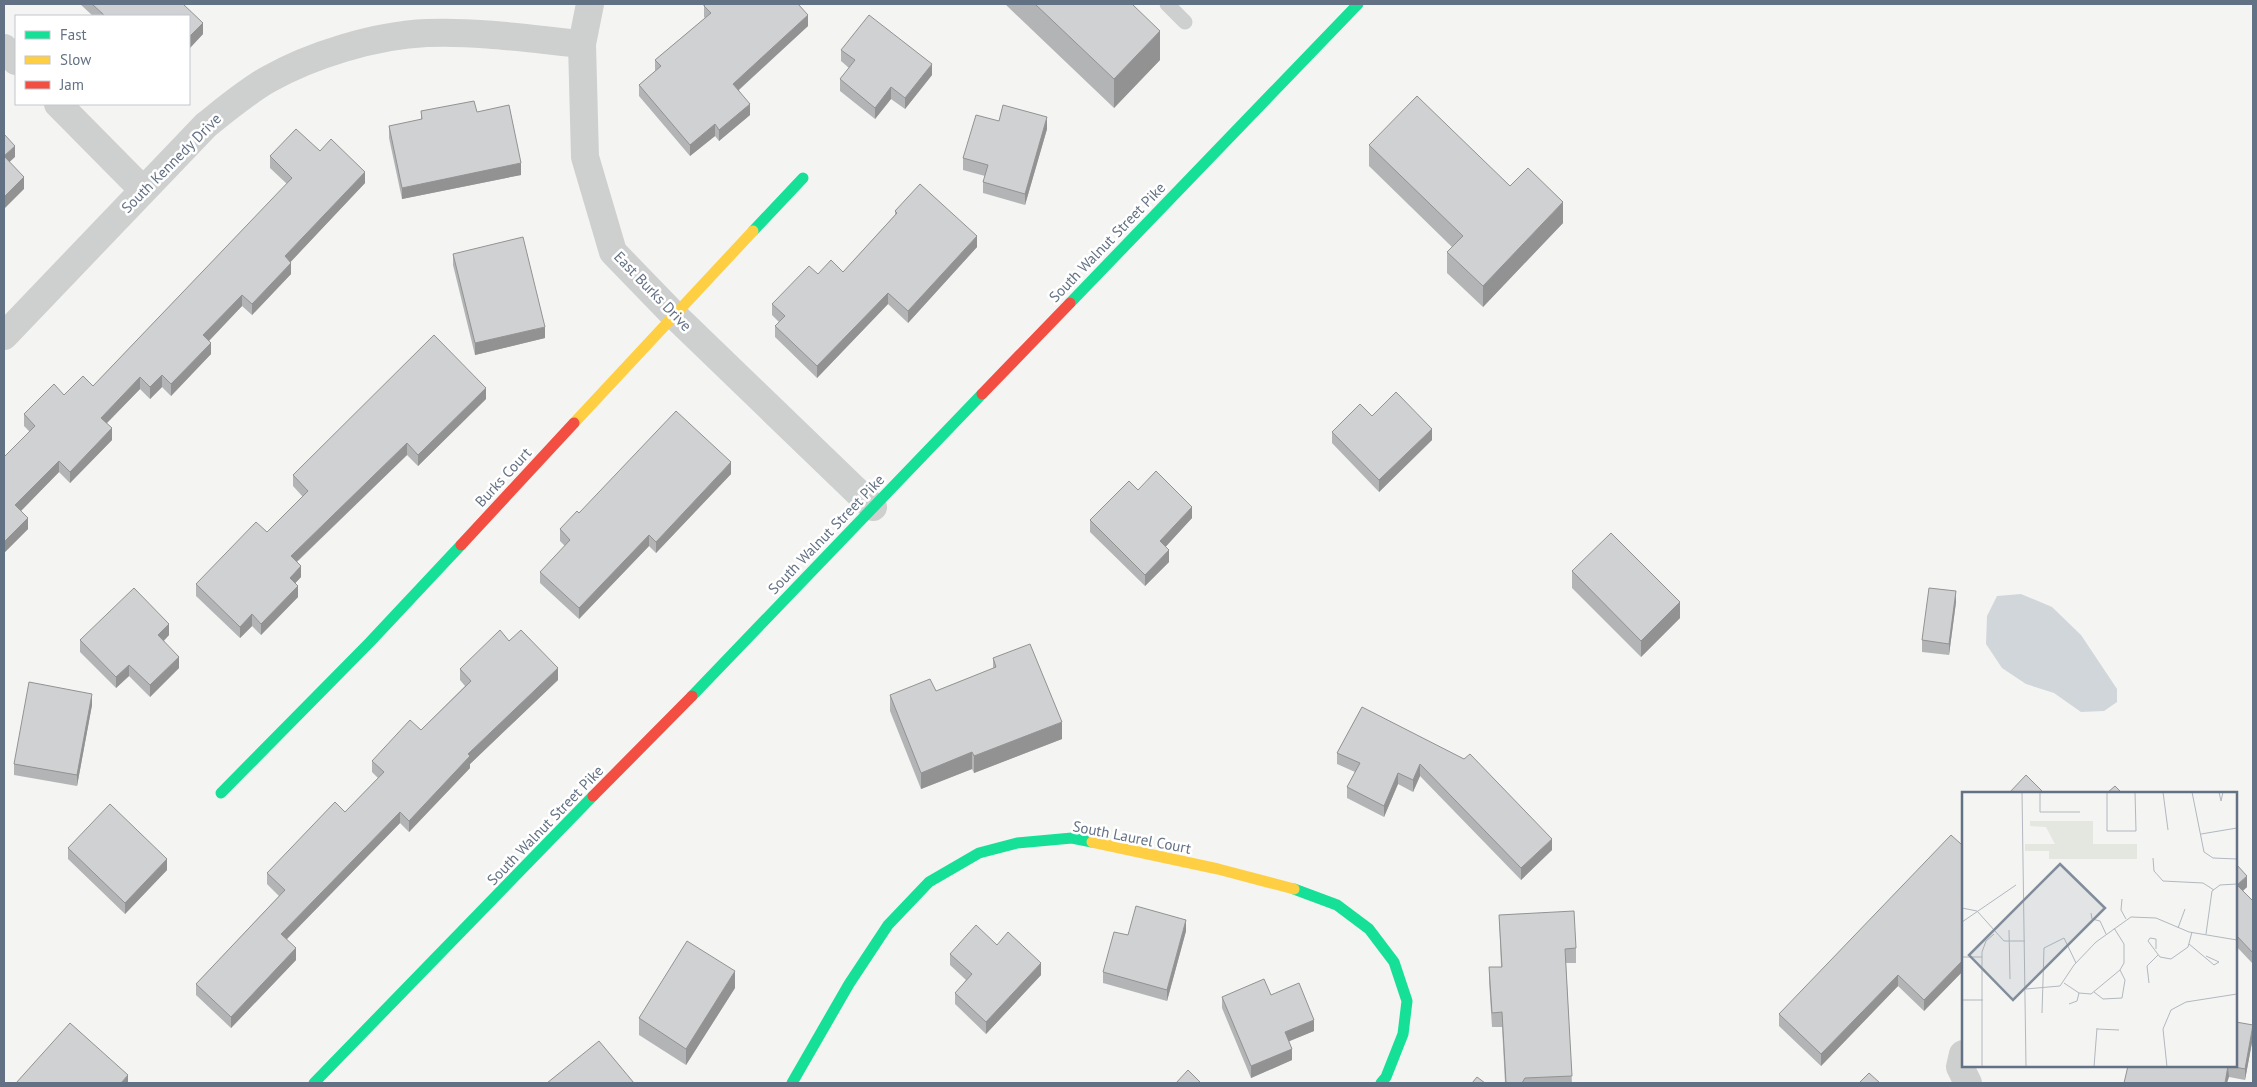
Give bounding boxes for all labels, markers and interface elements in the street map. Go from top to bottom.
legend [15,15,190,105]
text: Fast [60,25,87,44]
text: Slow [60,50,91,69]
text: Jam [59,75,84,94]
street label: South Kennedy Drive [117,109,225,217]
street label: South Walnut Street Pike [1045,178,1169,306]
street label: East Burks Drive [610,247,696,335]
street label: Burks Court [471,443,535,511]
street label: South Walnut Street Pike [764,470,888,598]
street label: South Walnut Street Pike [483,761,607,889]
inset map [1962,792,2237,1067]
street label: South Laurel Court [1071,816,1193,858]

